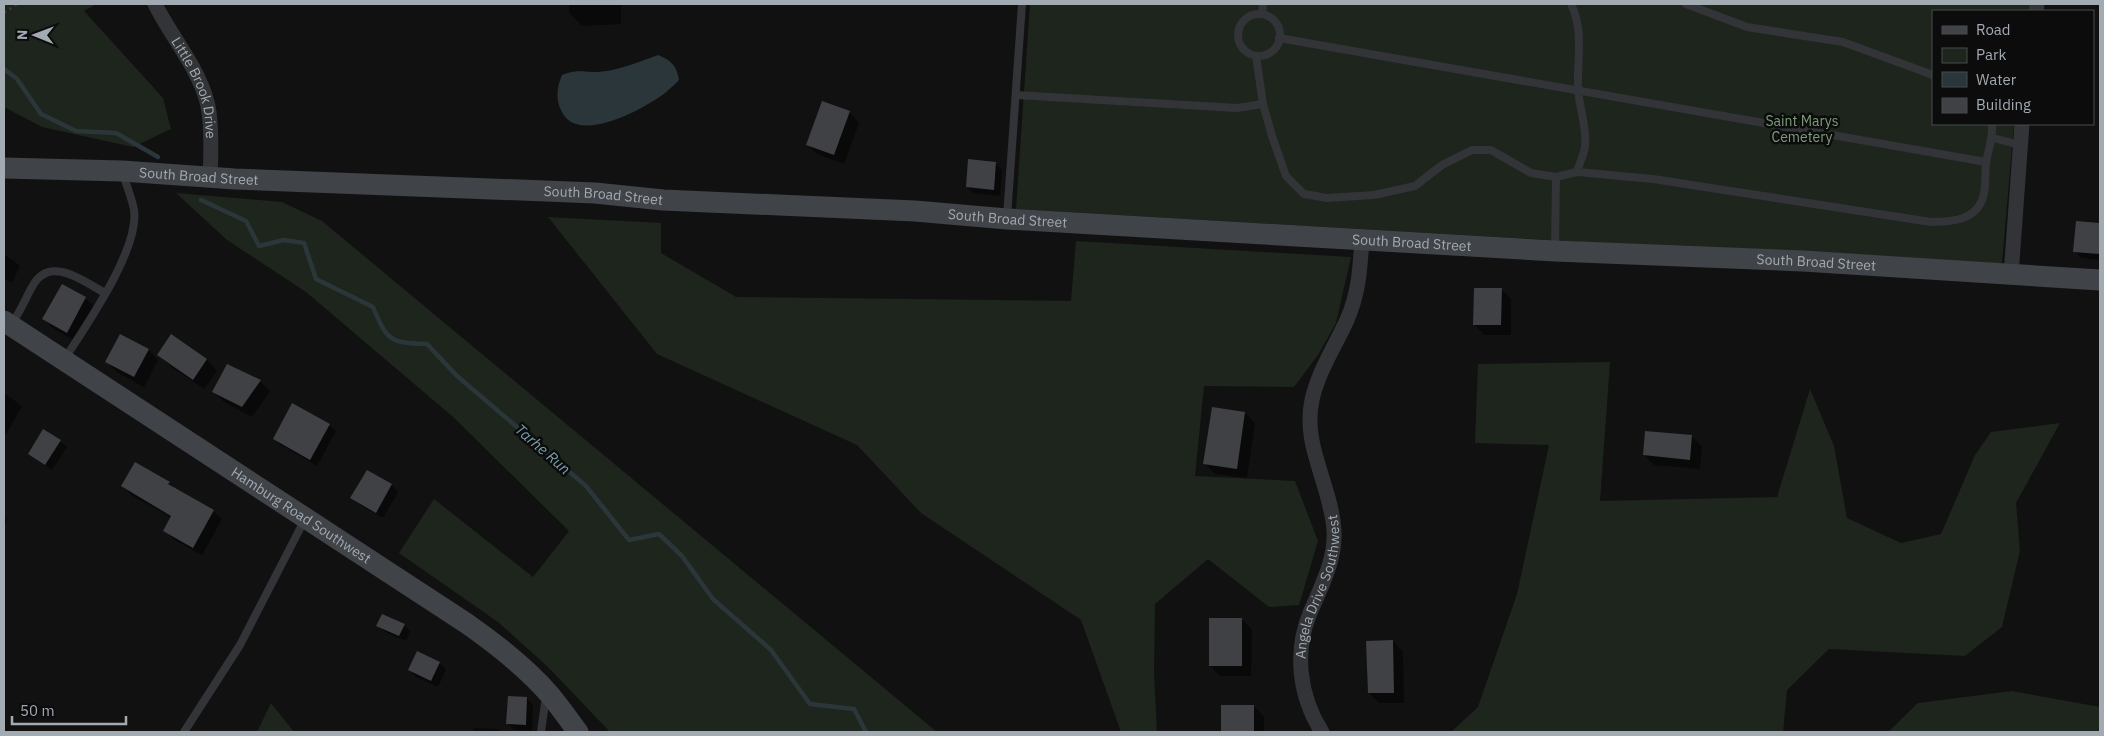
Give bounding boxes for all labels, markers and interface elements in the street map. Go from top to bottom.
north arrow [10,10,60,60]
legend [1932,10,2094,125]
text: Road [1976,20,2011,39]
text: N [13,30,31,40]
street label: Little Brook Drive [167,34,220,139]
text: Park [1976,45,2006,64]
text: Water [1976,70,2017,89]
text: Building [1976,95,2031,114]
park label: Saint Marys Cemetery [1765,112,1839,146]
street label: South Broad Street [139,163,259,189]
street label: South Broad Street [543,182,664,209]
street label: South Broad Street [947,205,1068,232]
street label: South Broad Street [1352,230,1472,255]
street label: South Broad Street [1756,250,1877,275]
water label: Tarhe Run [511,420,575,478]
street label: Hamburg Road Southwest [228,463,375,568]
street label: Angela Drive Southwest [1292,514,1343,659]
scale bar [12,694,126,726]
text: 50 m [20,701,55,720]

